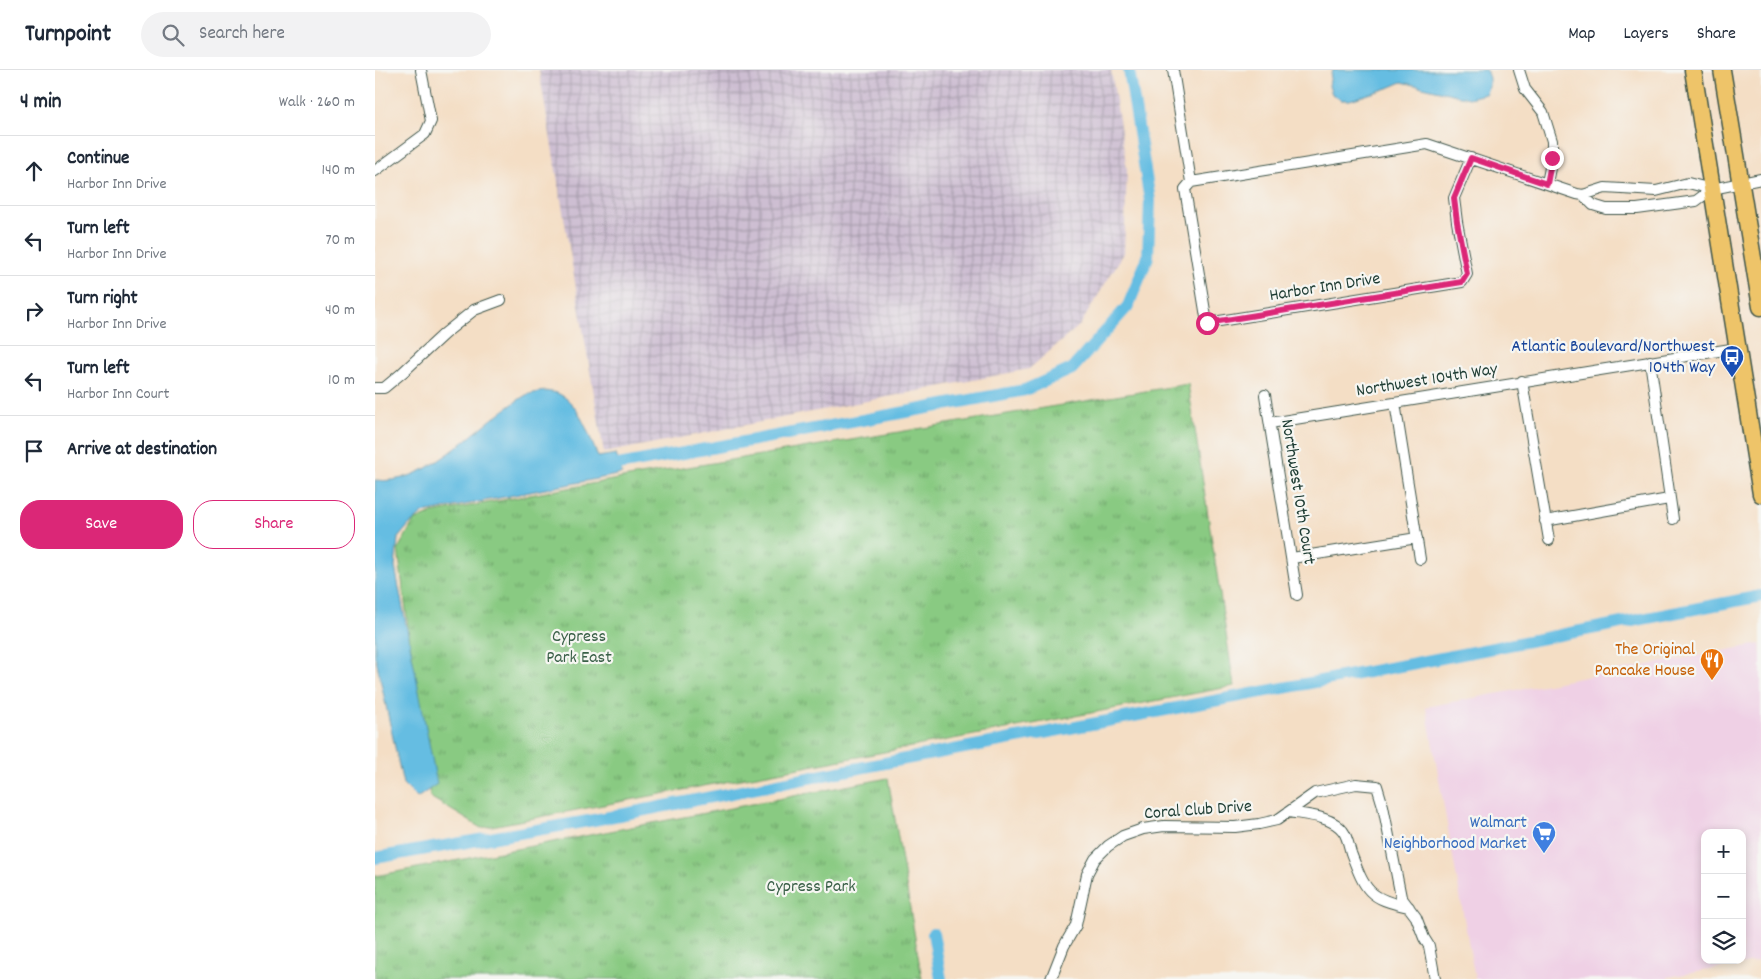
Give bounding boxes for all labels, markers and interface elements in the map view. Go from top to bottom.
search box [141,12,491,57]
text: Turnpoint [25,18,111,52]
icon: search [159,21,187,49]
text: Search here [199,21,285,48]
text: Map [1568,22,1595,47]
text: Layers [1623,22,1669,47]
text: Share [1697,22,1736,47]
text: 4 min [20,88,62,118]
text: Walk · 260 m [279,91,355,114]
text: Continue [67,146,129,173]
route end [1541,147,1564,170]
icon: ahead [20,157,48,185]
text: 140 m [321,159,355,182]
text: Harbor Inn Drive [67,173,167,196]
text: Turn left [67,216,130,243]
icon: left [20,227,48,255]
text: 70 m [325,229,355,252]
text: Harbor Inn Drive [67,243,167,266]
street label: Harbor Inn Drive [1268,267,1382,309]
text: Turn right [67,286,138,313]
icon: right [20,297,48,325]
text: 40 m [325,299,355,322]
route start [1196,312,1219,335]
text: Harbor Inn Drive [67,313,167,336]
place label: Atlantic Boulevard/Northwest 104th Way [1511,335,1716,381]
bus stop icon: Atlantic Boulevard/Northwest 104th Way [1719,344,1745,378]
text: Turn left [67,356,130,383]
street label: Northwest 104th Way [1355,357,1500,405]
icon: left [20,367,48,395]
text: 10 m [328,369,355,392]
text: Harbor Inn Court [67,383,169,406]
street label: Northwest 10th Court [1273,417,1321,567]
icon: arrive [20,437,48,465]
text: Arrive at destination [67,437,217,464]
button: Save [20,500,183,549]
button: Share [193,500,355,549]
park label: Cypress Park East [546,625,612,671]
place label: The Original Pancake House [1594,638,1696,684]
restaurant icon: The Original Pancake House [1699,647,1725,681]
street label: Coral Club Drive [1143,795,1253,827]
place label: Walmart Neighborhood Market [1384,811,1527,857]
supermarket icon: Walmart Neighborhood Market [1531,820,1557,854]
map controls [1701,829,1746,964]
button: + [1701,829,1746,874]
button: − [1701,874,1746,919]
park label: Cypress Park [766,875,856,900]
button: layers [1701,919,1746,964]

